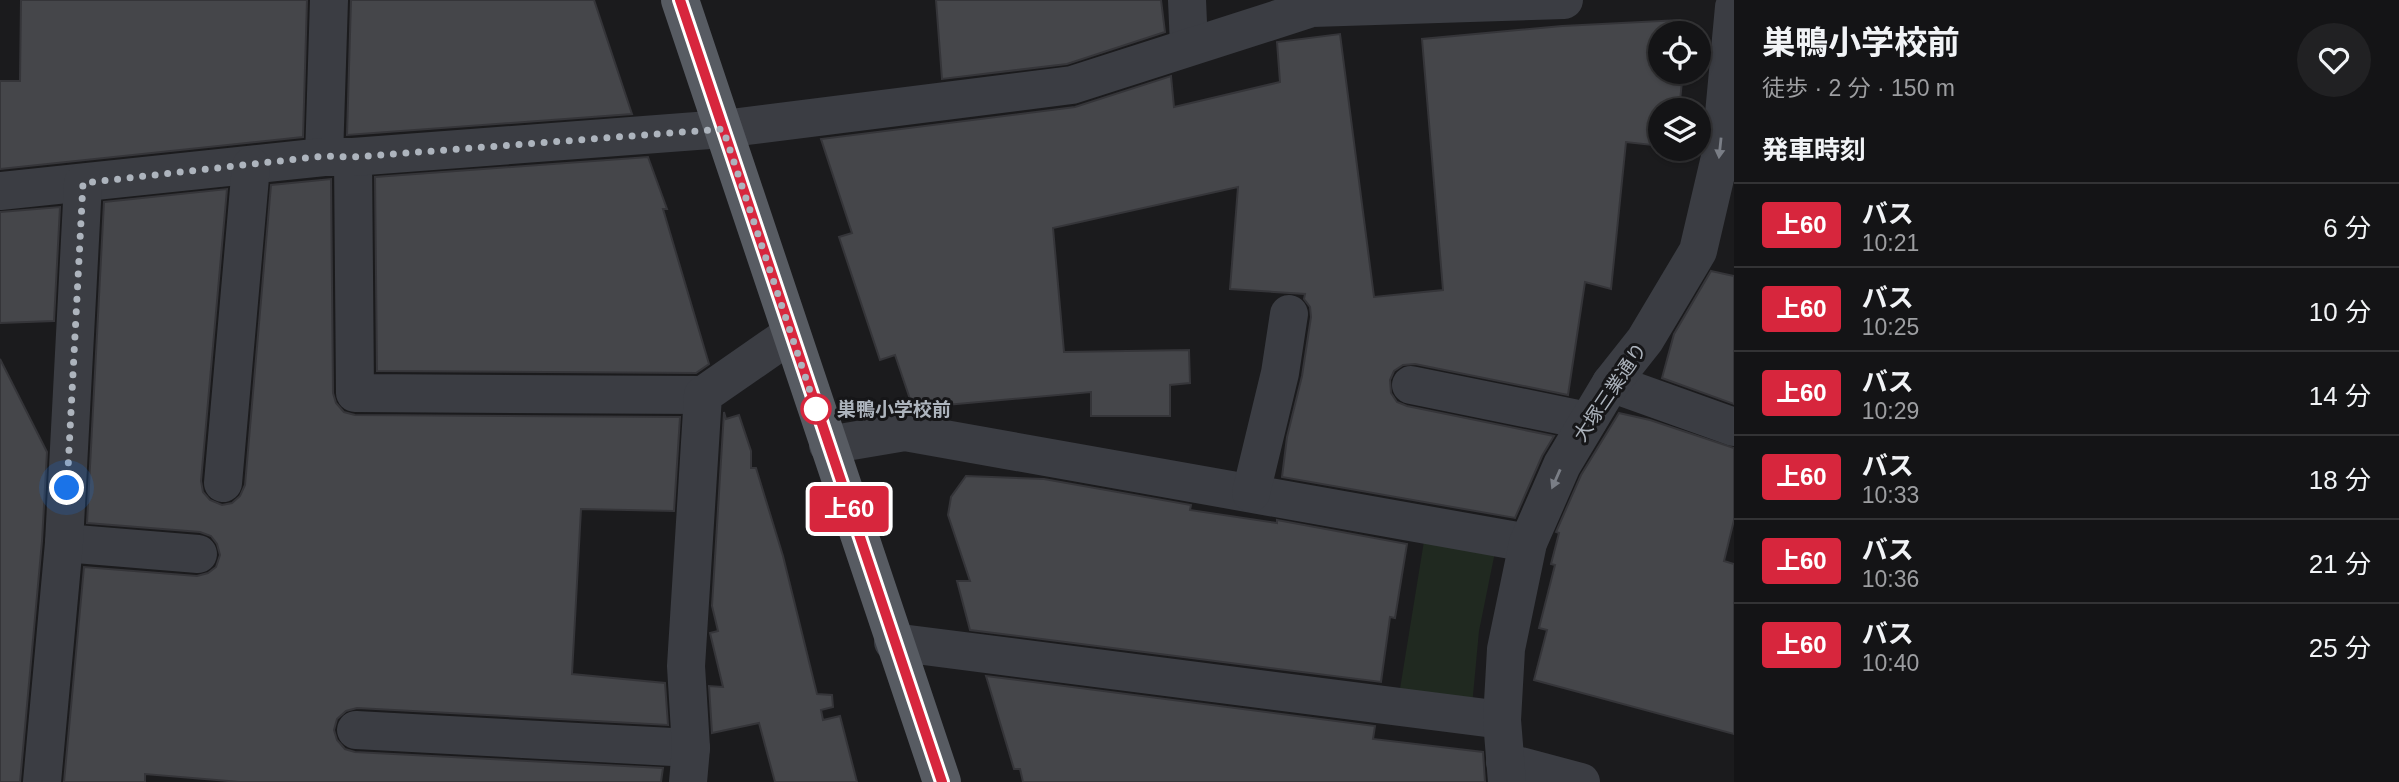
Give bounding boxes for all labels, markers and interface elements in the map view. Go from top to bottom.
map controls [1648,21,1711,161]
button: locate [1648,21,1711,84]
button: heart [2297,23,2371,97]
text: 巣鴨小学校前 [1762,24,1960,61]
text: 徒歩 · 2 分 · 150 m [1762,75,1955,101]
button: layers [1648,98,1711,161]
text: 発車時刻 [1762,135,1866,165]
one-way arrow [1715,137,1726,159]
text: バス [1862,199,1914,229]
text: 上60 [1776,211,1827,238]
text: 6 分 [2323,213,2371,243]
text: 10:21 [1862,230,1919,256]
text: バス [1862,283,1914,313]
text: 上60 [1776,295,1827,322]
text: 10 分 [2309,297,2371,327]
text: 10:25 [1862,314,1919,340]
street label: 大塚三業通り [1569,339,1651,445]
text: バス [1862,367,1914,397]
text: 上60 [1776,379,1827,406]
text: 14 分 [2309,381,2371,411]
marker: 巣鴨小学校前 [801,394,831,424]
text: 10:29 [1862,398,1919,424]
place label: 巣鴨小学校前 [837,399,951,420]
text: バス [1862,451,1914,481]
text: 上60 [1776,463,1827,490]
text: 18 分 [2309,465,2371,495]
one-way arrow [1550,469,1562,489]
your location [49,470,84,505]
text: 10:33 [1862,482,1919,508]
line badge: 上60 [809,486,889,532]
text: 上60 [824,495,874,522]
text: バス [1862,535,1914,565]
text: 上60 [1776,547,1827,574]
text: 21 分 [2309,549,2371,579]
text: 10:36 [1862,566,1919,592]
text: バス [1862,619,1914,649]
text: 上60 [1776,631,1827,658]
text: 25 分 [2309,633,2371,663]
text: 10:40 [1862,650,1919,676]

